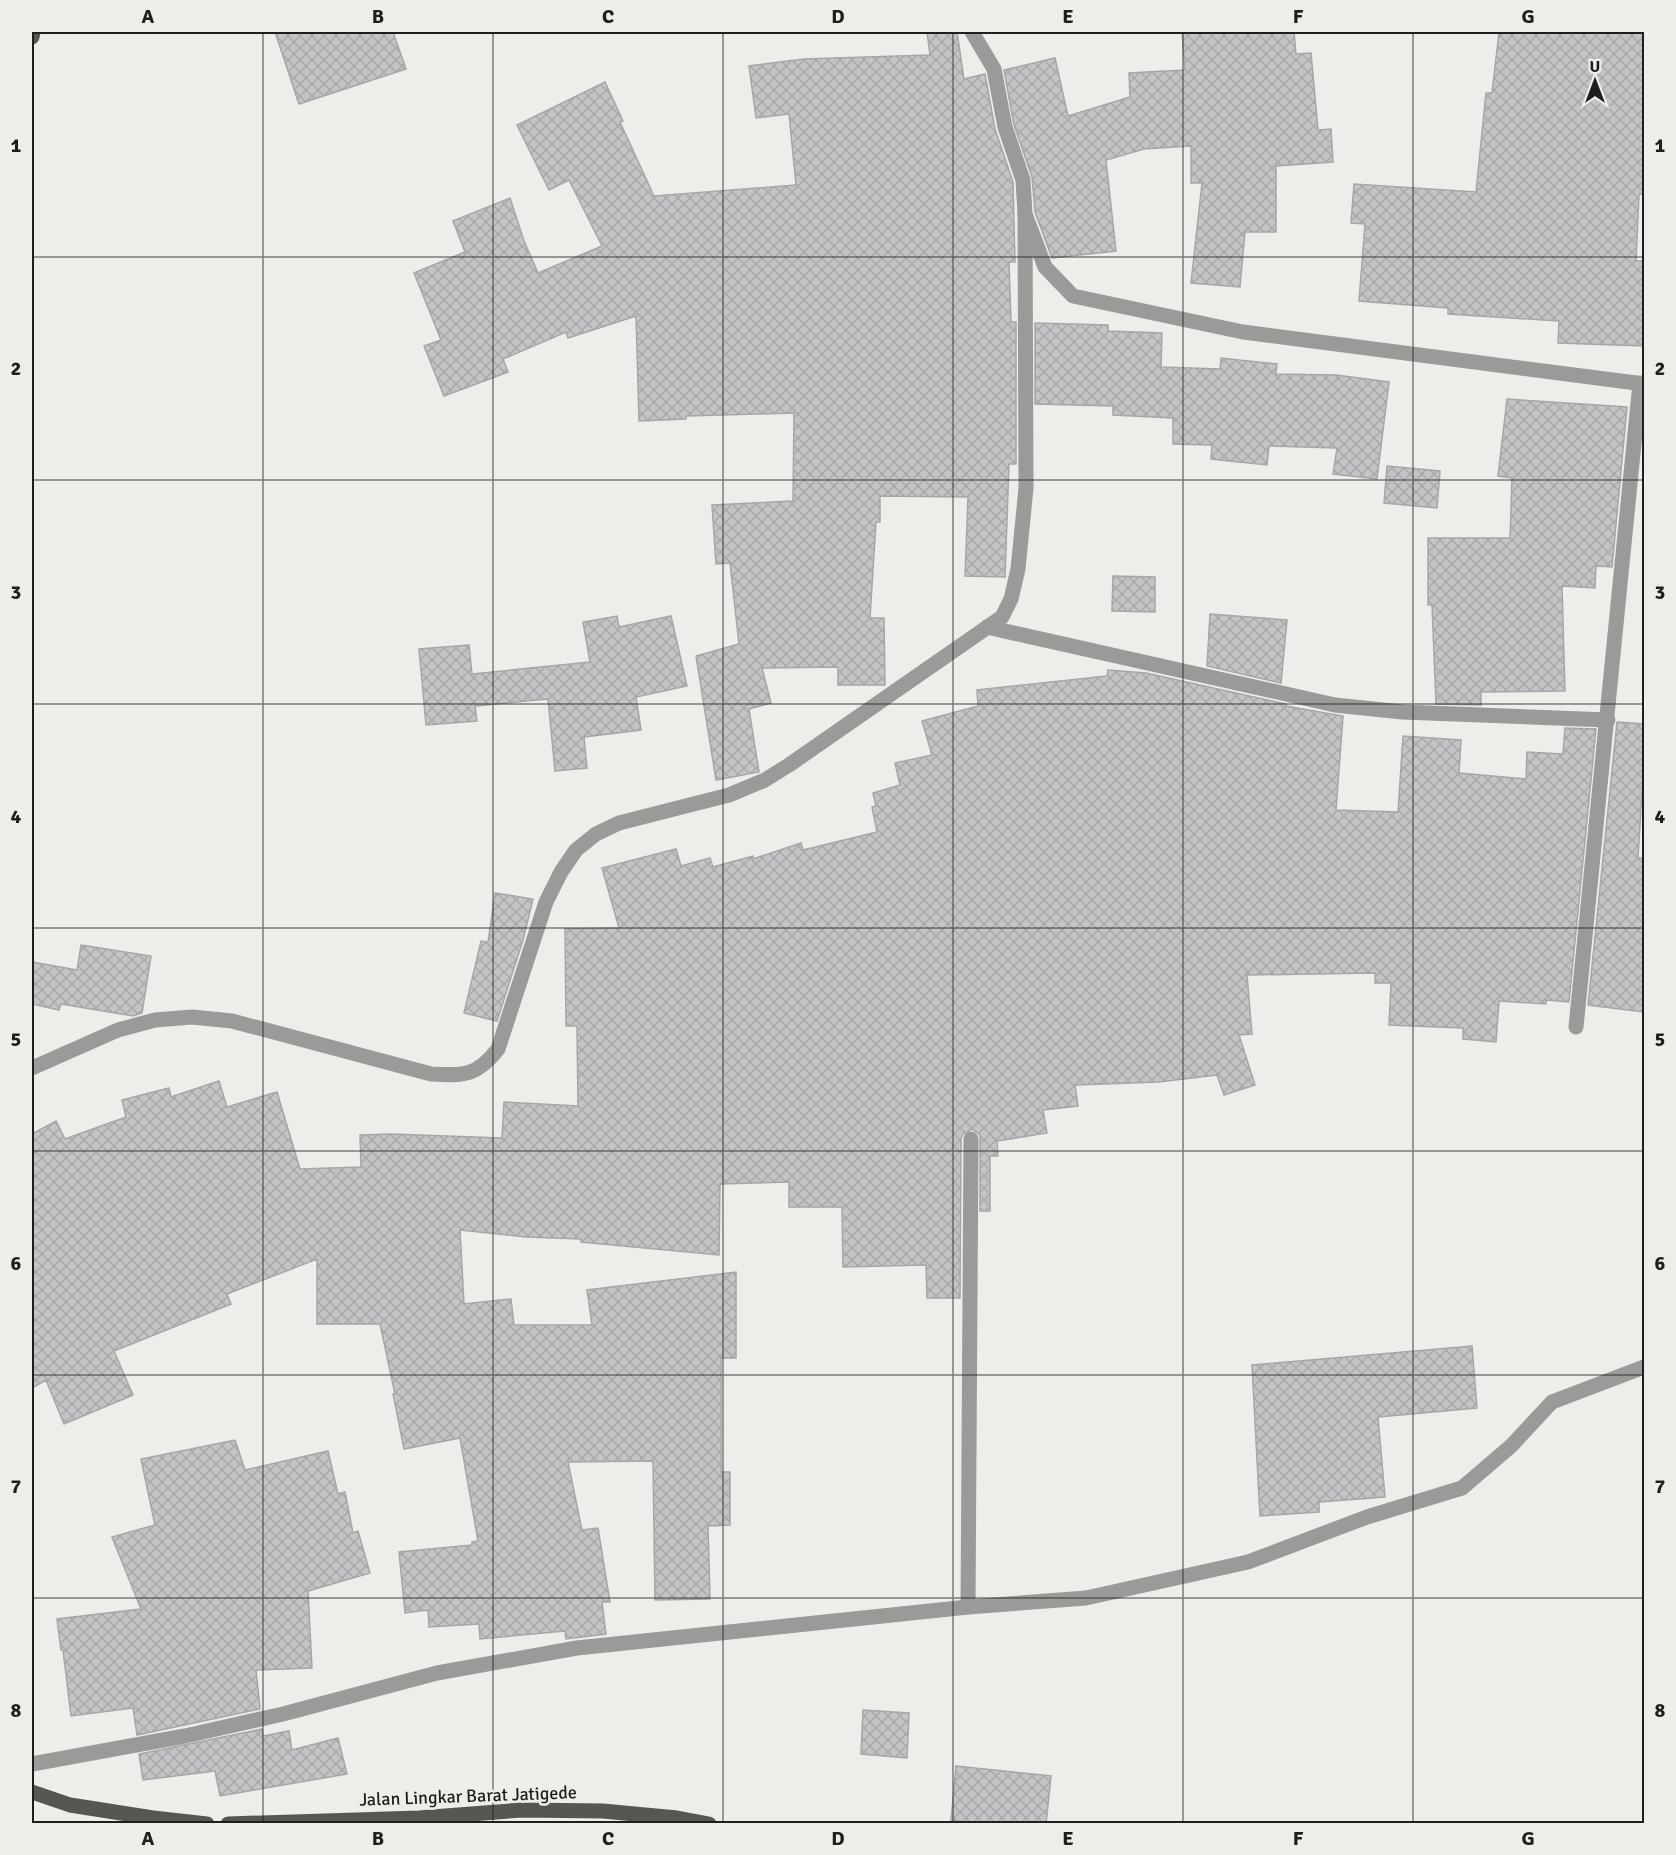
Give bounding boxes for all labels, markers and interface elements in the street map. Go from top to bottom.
text: A [142,4,155,29]
text: B [372,4,384,29]
text: C [602,4,614,29]
text: D [831,4,845,29]
text: E [1062,4,1074,29]
text: F [1293,4,1304,29]
text: G [1521,4,1535,29]
north arrow [1565,51,1625,111]
text: U [1590,57,1600,77]
text: 1 [11,133,22,158]
text: 1 [1655,133,1666,158]
text: 2 [11,356,21,381]
text: 2 [1655,356,1665,381]
text: 3 [11,580,21,605]
text: 3 [1655,580,1665,605]
text: 4 [11,804,22,829]
text: 4 [1655,804,1666,829]
text: 5 [11,1027,21,1052]
text: 5 [1655,1027,1665,1052]
text: 6 [11,1251,22,1276]
text: 6 [1655,1251,1666,1276]
text: 7 [11,1474,22,1499]
text: 7 [1655,1474,1666,1499]
text: 8 [11,1698,22,1723]
text: 8 [1655,1698,1666,1723]
street label: Jalan Lingkar Barat Jatigede [359,1781,577,1811]
text: A [142,1826,155,1851]
text: B [372,1826,384,1851]
text: C [602,1826,614,1851]
text: D [831,1826,845,1851]
text: E [1062,1826,1074,1851]
text: F [1293,1826,1304,1851]
text: G [1521,1826,1535,1851]

